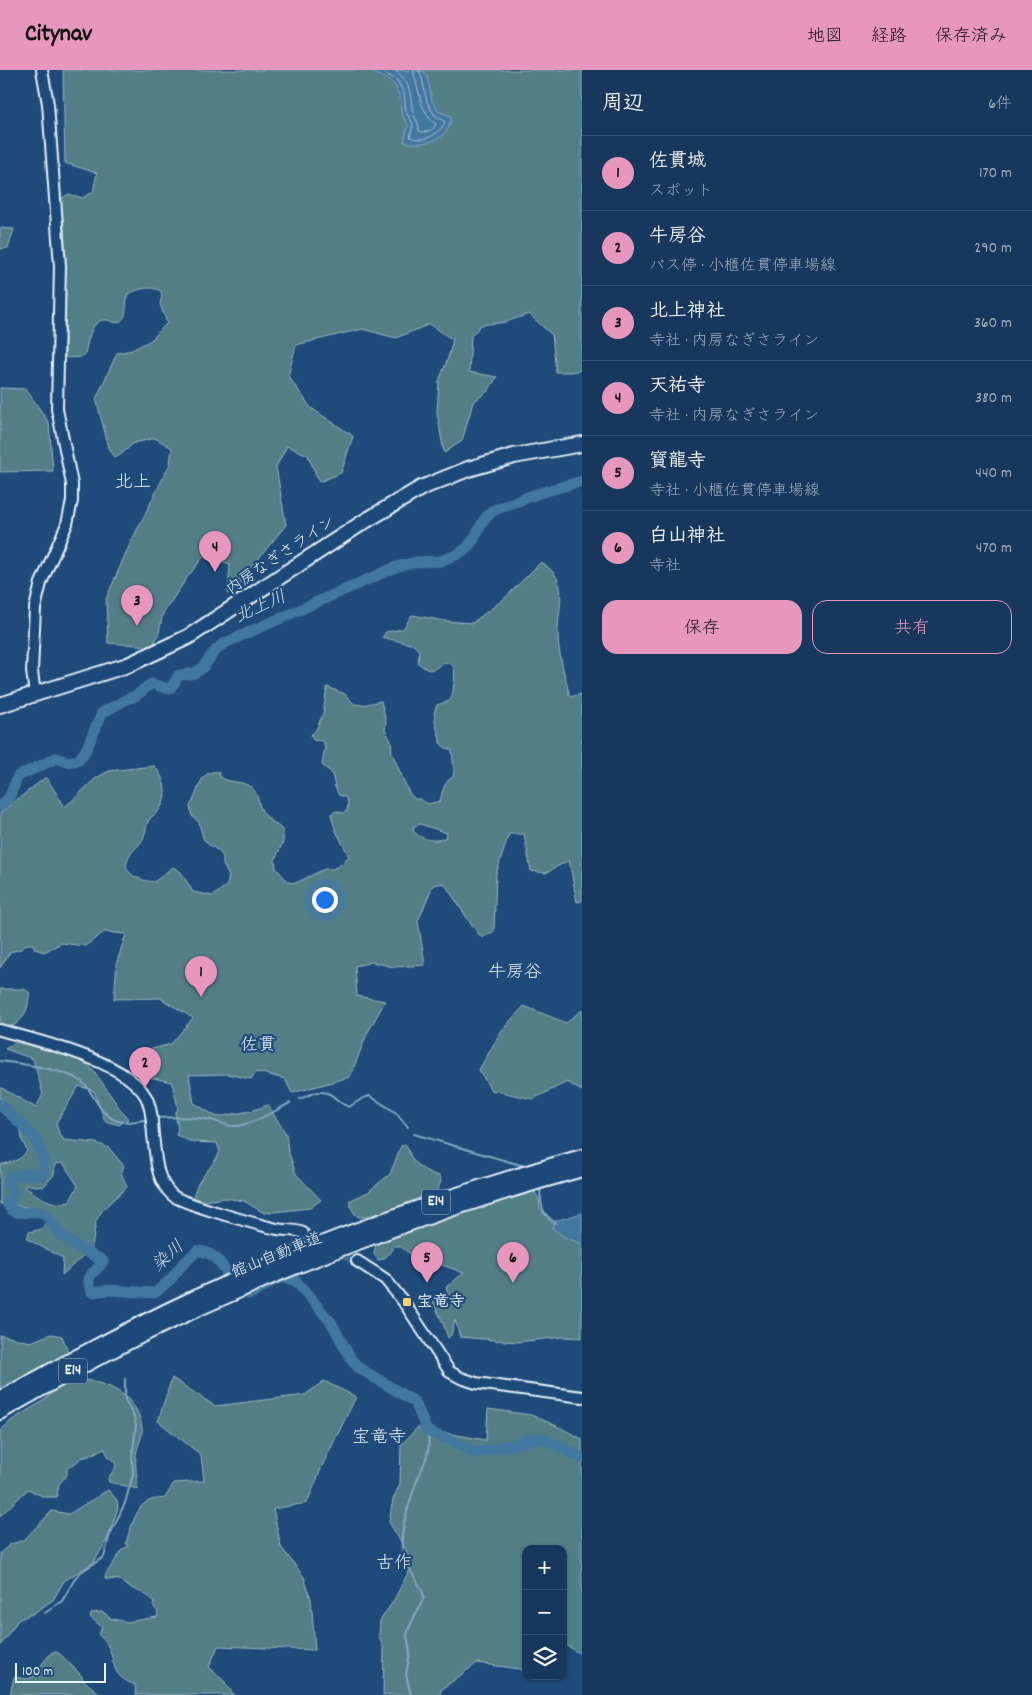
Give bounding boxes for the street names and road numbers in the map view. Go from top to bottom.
street label: 内房なぎさライン [222,511,340,601]
road number: E14 [422,1190,450,1214]
street label: 館山自動車道 [228,1227,326,1285]
road number: E14 [59,1358,87,1384]

